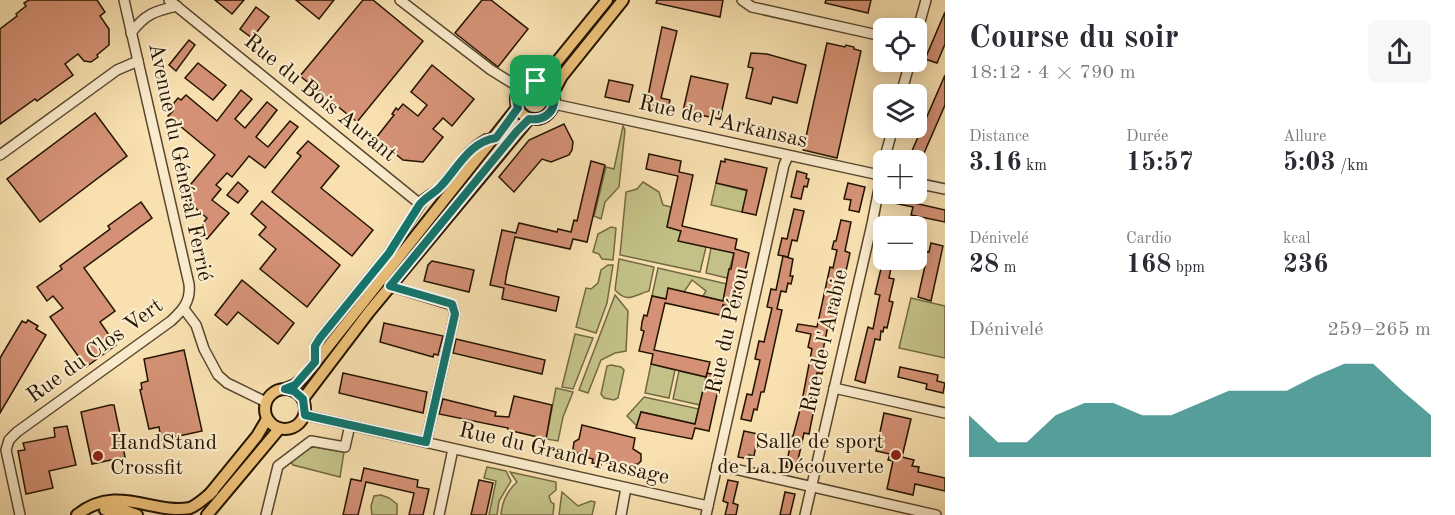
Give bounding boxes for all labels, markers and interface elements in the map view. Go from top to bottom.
map controls [873,18,927,270]
button: locate [873,18,927,72]
button: share [1368,20,1431,83]
text: Course du soir [969,22,1179,55]
street label: Rue du Bois Aurant [240,30,400,166]
street label: Avenue du Général Ferrié [144,41,216,283]
pin [510,55,561,106]
text: 18:12 · 4 × 790 m [969,63,1136,83]
icon: arrive [519,64,552,97]
button: layers [873,84,927,138]
street label: Rue de l'Arkansas [636,92,810,152]
text: Distance [969,129,1029,145]
text: Durée [1126,129,1168,145]
text: Allure [1283,129,1326,145]
button: + [873,150,927,204]
text: 3.16 [969,150,1022,176]
text: 15:57 [1126,150,1194,176]
text: 5:03 [1283,150,1336,176]
text: km [1022,158,1047,174]
text: /km [1336,158,1368,174]
button: − [873,216,927,270]
text: Dénivelé [969,231,1029,247]
text: Cardio [1126,231,1172,247]
text: kcal [1283,231,1311,247]
text: 28 [969,252,999,278]
text: 168 [1126,252,1171,278]
text: 236 [1283,252,1328,278]
text: m [999,260,1016,276]
text: bpm [1171,260,1205,276]
street label: Rue du Pérou [703,266,753,396]
street label: Rue de l'Arabie [798,267,852,415]
street label: Rue du Clos Vert [23,294,167,408]
text: Dénivelé [969,320,1043,340]
text: 259–265 m [1328,320,1431,340]
street label: Rue du Grand Passage [457,419,671,489]
place label: Salle de sport de La Découverte [717,431,884,478]
place label: HandStand Crossfit [110,432,217,479]
marker: Salle de sport de La Découverte [889,448,903,462]
marker: HandStand Crossfit [91,449,105,463]

